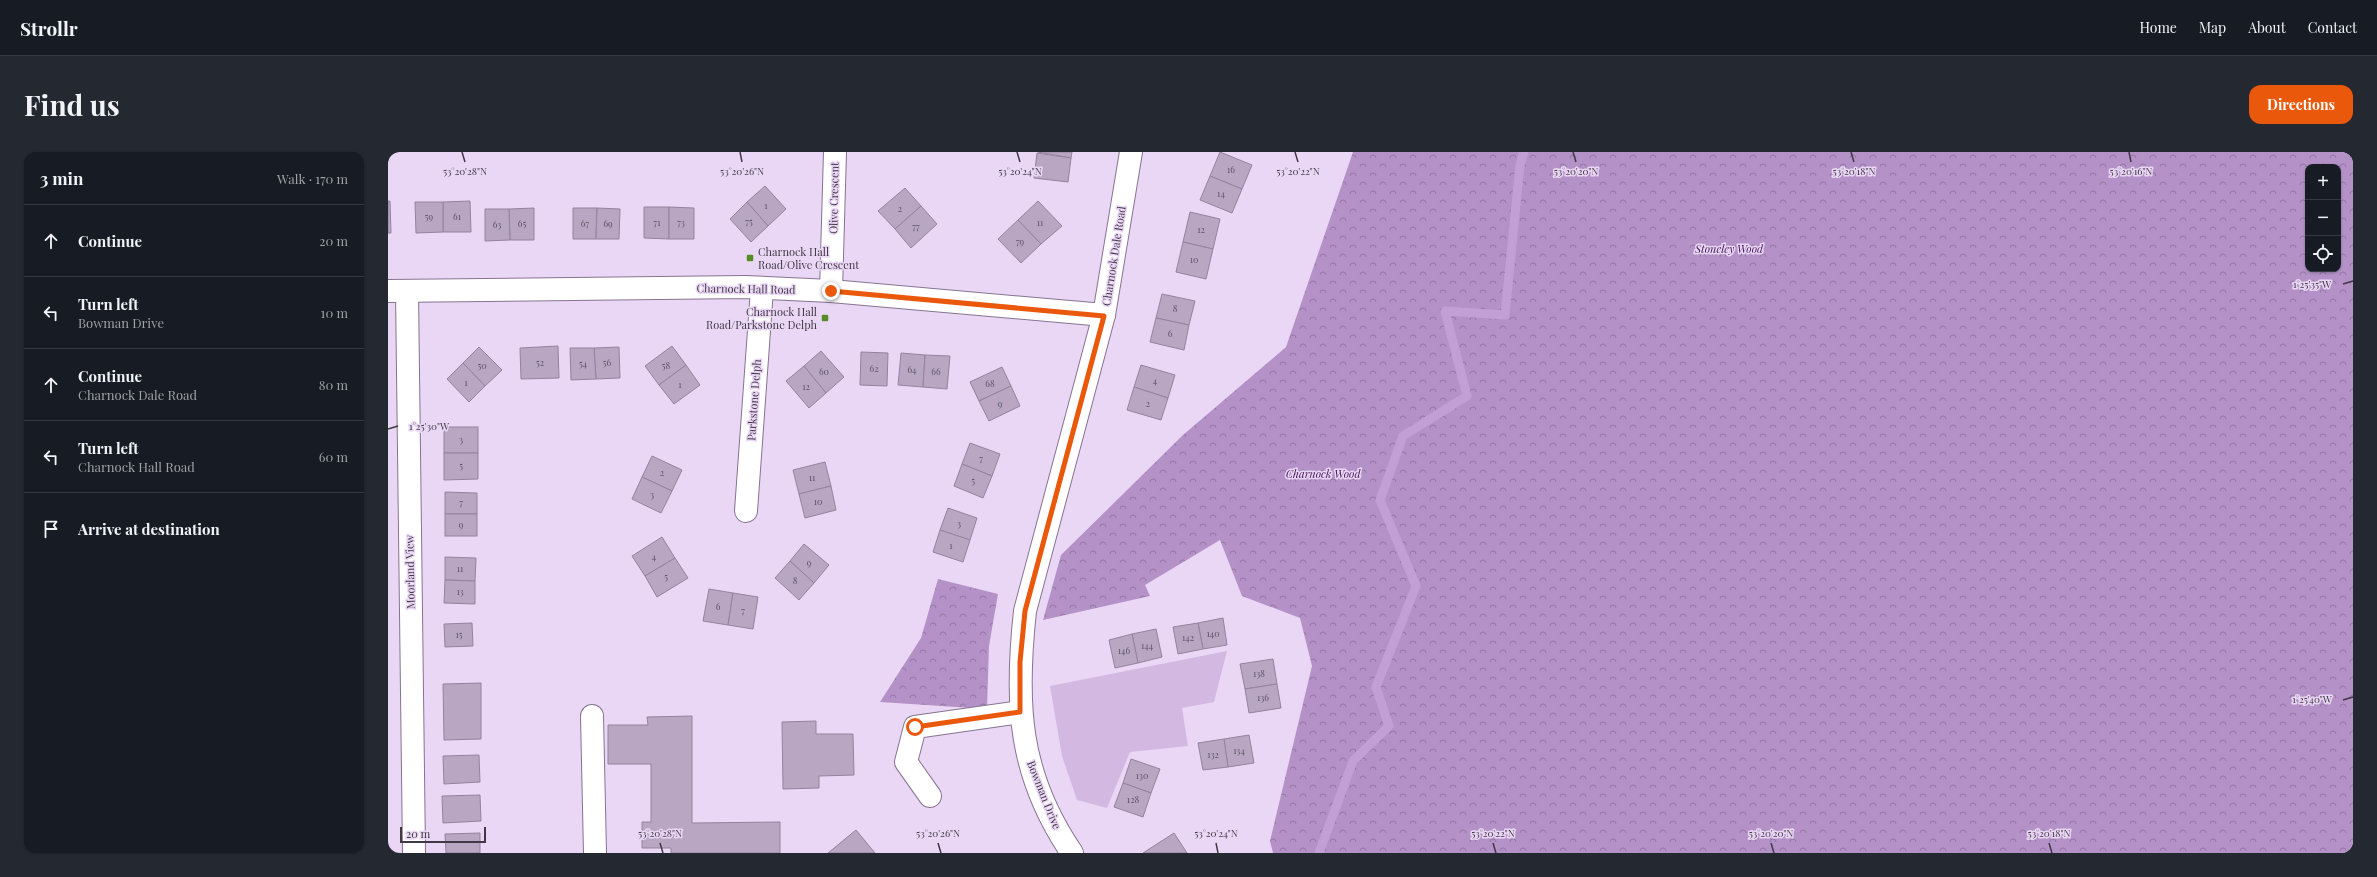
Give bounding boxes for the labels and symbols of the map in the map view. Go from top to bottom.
street label: Olive Crescent [825,162,842,234]
house number: 16 [1227,163,1235,175]
text: 53°20'28"N [443,164,487,178]
text: 53°20'26"N [720,164,764,178]
text: 53°20'24"N [998,164,1042,178]
text: 53°20'22"N [1276,164,1320,178]
text: 53°20'20"N [1554,164,1598,178]
text: 53°20'18"N [1833,164,1876,178]
text: 53°20'16"N [2110,164,2152,178]
house number: 14 [1217,187,1225,199]
house number: 1 [764,199,768,211]
house number: 2 [898,202,902,214]
street label: Charnock Dale Road [1098,204,1129,307]
house number: 59 [425,210,434,222]
house number: 61 [453,210,462,222]
house number: 75 [745,215,753,227]
house number: 71 [654,216,661,228]
house number: 73 [677,216,685,228]
house number: 11 [1037,216,1044,228]
house number: 65 [518,217,526,229]
house number: 67 [581,217,589,229]
house number: 69 [603,217,613,229]
house number: 63 [493,218,501,230]
house number: 77 [912,220,920,232]
house number: 12 [1197,223,1205,235]
house number: 79 [1016,235,1025,247]
park label: Stoneley Wood [1694,241,1764,256]
place label: Charnock Hall Road/Olive Crescent [758,244,859,272]
marker: Charnock Hall Road/Olive Crescent [745,253,755,263]
house number: 10 [1190,253,1198,265]
text: 1°25'35"W [2293,277,2332,291]
street label: Charnock Hall Road [696,280,796,297]
route end [822,282,840,300]
house number: 8 [1173,302,1178,314]
place label: Charnock Hall Road/Parkstone Delph [706,304,818,332]
marker: Charnock Hall Road/Parkstone Delph [820,313,830,323]
house number: 6 [1168,327,1173,339]
house number: 52 [536,356,544,368]
house number: 56 [603,356,612,368]
house number: 54 [579,357,588,369]
street label: Parkstone Delph [743,358,764,441]
house number: 50 [477,359,487,371]
house number: 58 [662,359,671,371]
house number: 62 [870,362,878,374]
house number: 64 [907,363,917,375]
house number: 60 [819,365,829,377]
house number: 66 [931,365,941,377]
house number: 4 [1153,374,1158,386]
house number: 1 [464,376,468,388]
house number: 68 [985,377,995,389]
house number: 1 [678,378,682,390]
house number: 12 [802,380,810,392]
house number: 9 [998,397,1003,409]
house number: 2 [1146,397,1150,409]
text: 1°25'30"W [409,419,450,433]
house number: 3 [459,433,463,445]
house number: 7 [979,452,983,464]
house number: 5 [459,459,463,471]
house number: 2 [660,466,664,478]
park label: Charnock Wood [1286,466,1361,481]
house number: 11 [809,471,816,483]
house number: 5 [971,474,975,486]
house number: 3 [650,488,654,500]
house number: 10 [814,495,822,507]
house number: 7 [459,496,463,508]
house number: 3 [957,517,961,529]
house number: 9 [459,518,464,530]
street label: Moorland View [401,534,418,609]
house number: 1 [949,539,953,551]
house number: 4 [652,550,657,562]
house number: 9 [807,556,812,568]
house number: 11 [457,562,464,574]
house number: 5 [664,570,668,582]
house number: 8 [793,574,798,586]
house number: 13 [456,585,464,597]
house number: 6 [716,600,721,612]
house number: 7 [741,604,745,616]
house number: 140 [1206,627,1220,639]
house number: 15 [456,628,463,640]
house number: 142 [1182,631,1194,643]
house number: 144 [1141,639,1154,651]
house number: 146 [1118,644,1131,656]
house number: 138 [1253,667,1265,679]
house number: 136 [1257,691,1269,703]
text: 1°25'40"W [2292,692,2333,706]
route start [906,718,924,736]
house number: 134 [1233,744,1245,756]
house number: 132 [1207,748,1219,760]
street label: Bowman Drive [1024,758,1065,832]
house number: 130 [1136,769,1148,781]
house number: 128 [1127,793,1139,805]
scale bar [400,825,486,844]
text: 53°20'28"N [638,826,682,840]
text: 53°20'26"N [916,826,960,840]
text: 53°20'24"N [1194,826,1238,840]
text: 53°20'22"N [1471,826,1515,840]
text: 53°20'20"N [1749,826,1793,840]
text: 53°20'18"N [2028,826,2071,840]

